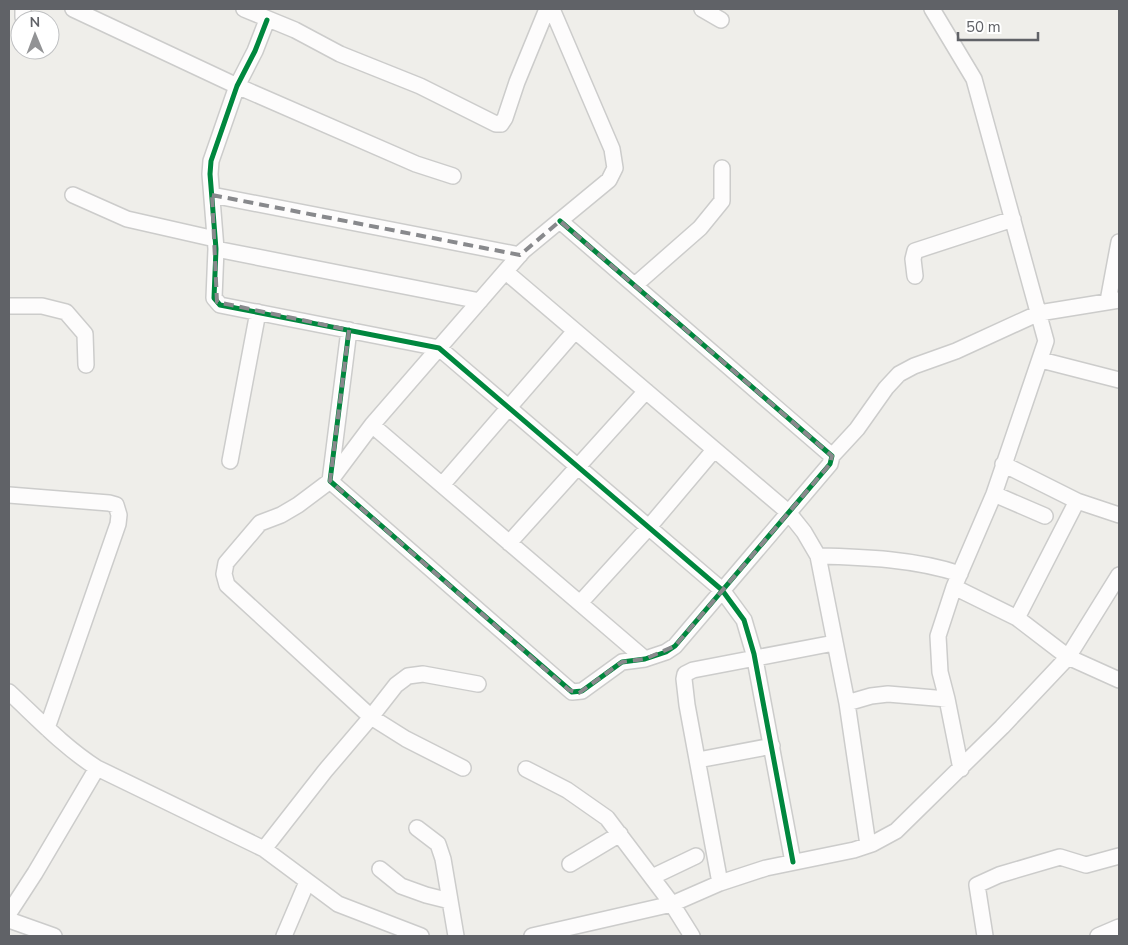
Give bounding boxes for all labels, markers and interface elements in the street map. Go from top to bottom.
north arrow [10,10,60,60]
scale bar [958,10,1038,42]
text: N [29,13,40,32]
text: 50 m [966,17,1001,37]

